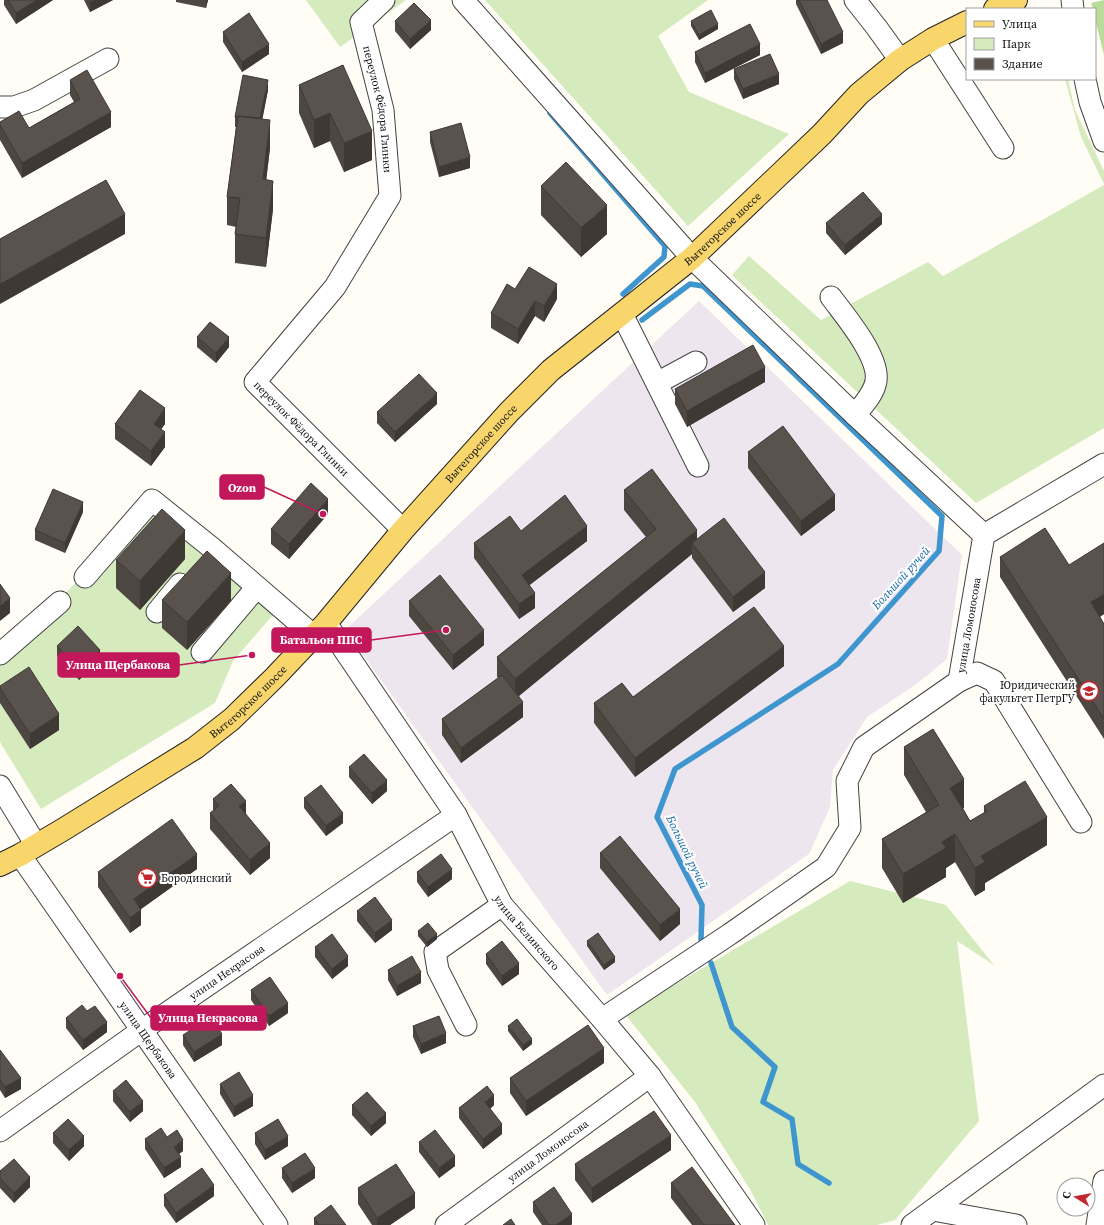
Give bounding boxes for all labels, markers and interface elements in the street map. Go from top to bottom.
legend [966,8,1096,80]
text: Улица [1002,16,1038,32]
text: Парк [1002,36,1031,52]
street label: переулок Фёдора Глинки [359,44,395,173]
text: Здание [1002,56,1043,72]
street label: Вытегорское шоссе [681,189,765,269]
street label: переулок Фёдора Глинки [250,378,352,480]
street label: Вытегорское шоссе [442,401,521,486]
callout: Ozon [220,475,264,499]
text: Ozon [228,480,257,496]
water label: Большой ручей [868,543,934,614]
street label: улица Ломоносова [954,576,985,674]
callout: Батальон ППС [272,628,371,652]
text: Батальон ППС [280,632,363,648]
callout: Улица Щербакова [58,653,179,677]
text: Улица Щербакова [66,657,171,673]
street label: Вытегорское шоссе [206,662,291,742]
place label: Юридический факультет ПетрГУ [980,678,1076,706]
school or university icon: Юридический факультет ПетрГУ [1078,680,1100,702]
water label: Большой ручей [662,812,712,892]
supermarket icon: Бородинский [136,867,158,889]
place label: Бородинский [161,871,232,886]
street label: улица Белинского [490,893,563,974]
street label: улица Некрасова [186,941,268,1003]
street label: улица Щербакова [116,998,180,1082]
callout: Улица Некрасова [151,1006,266,1030]
text: Улица Некрасова [158,1010,259,1026]
street label: улица Ломоносова [505,1116,592,1186]
north arrow [1056,1177,1096,1217]
text: С [1059,1190,1075,1200]

